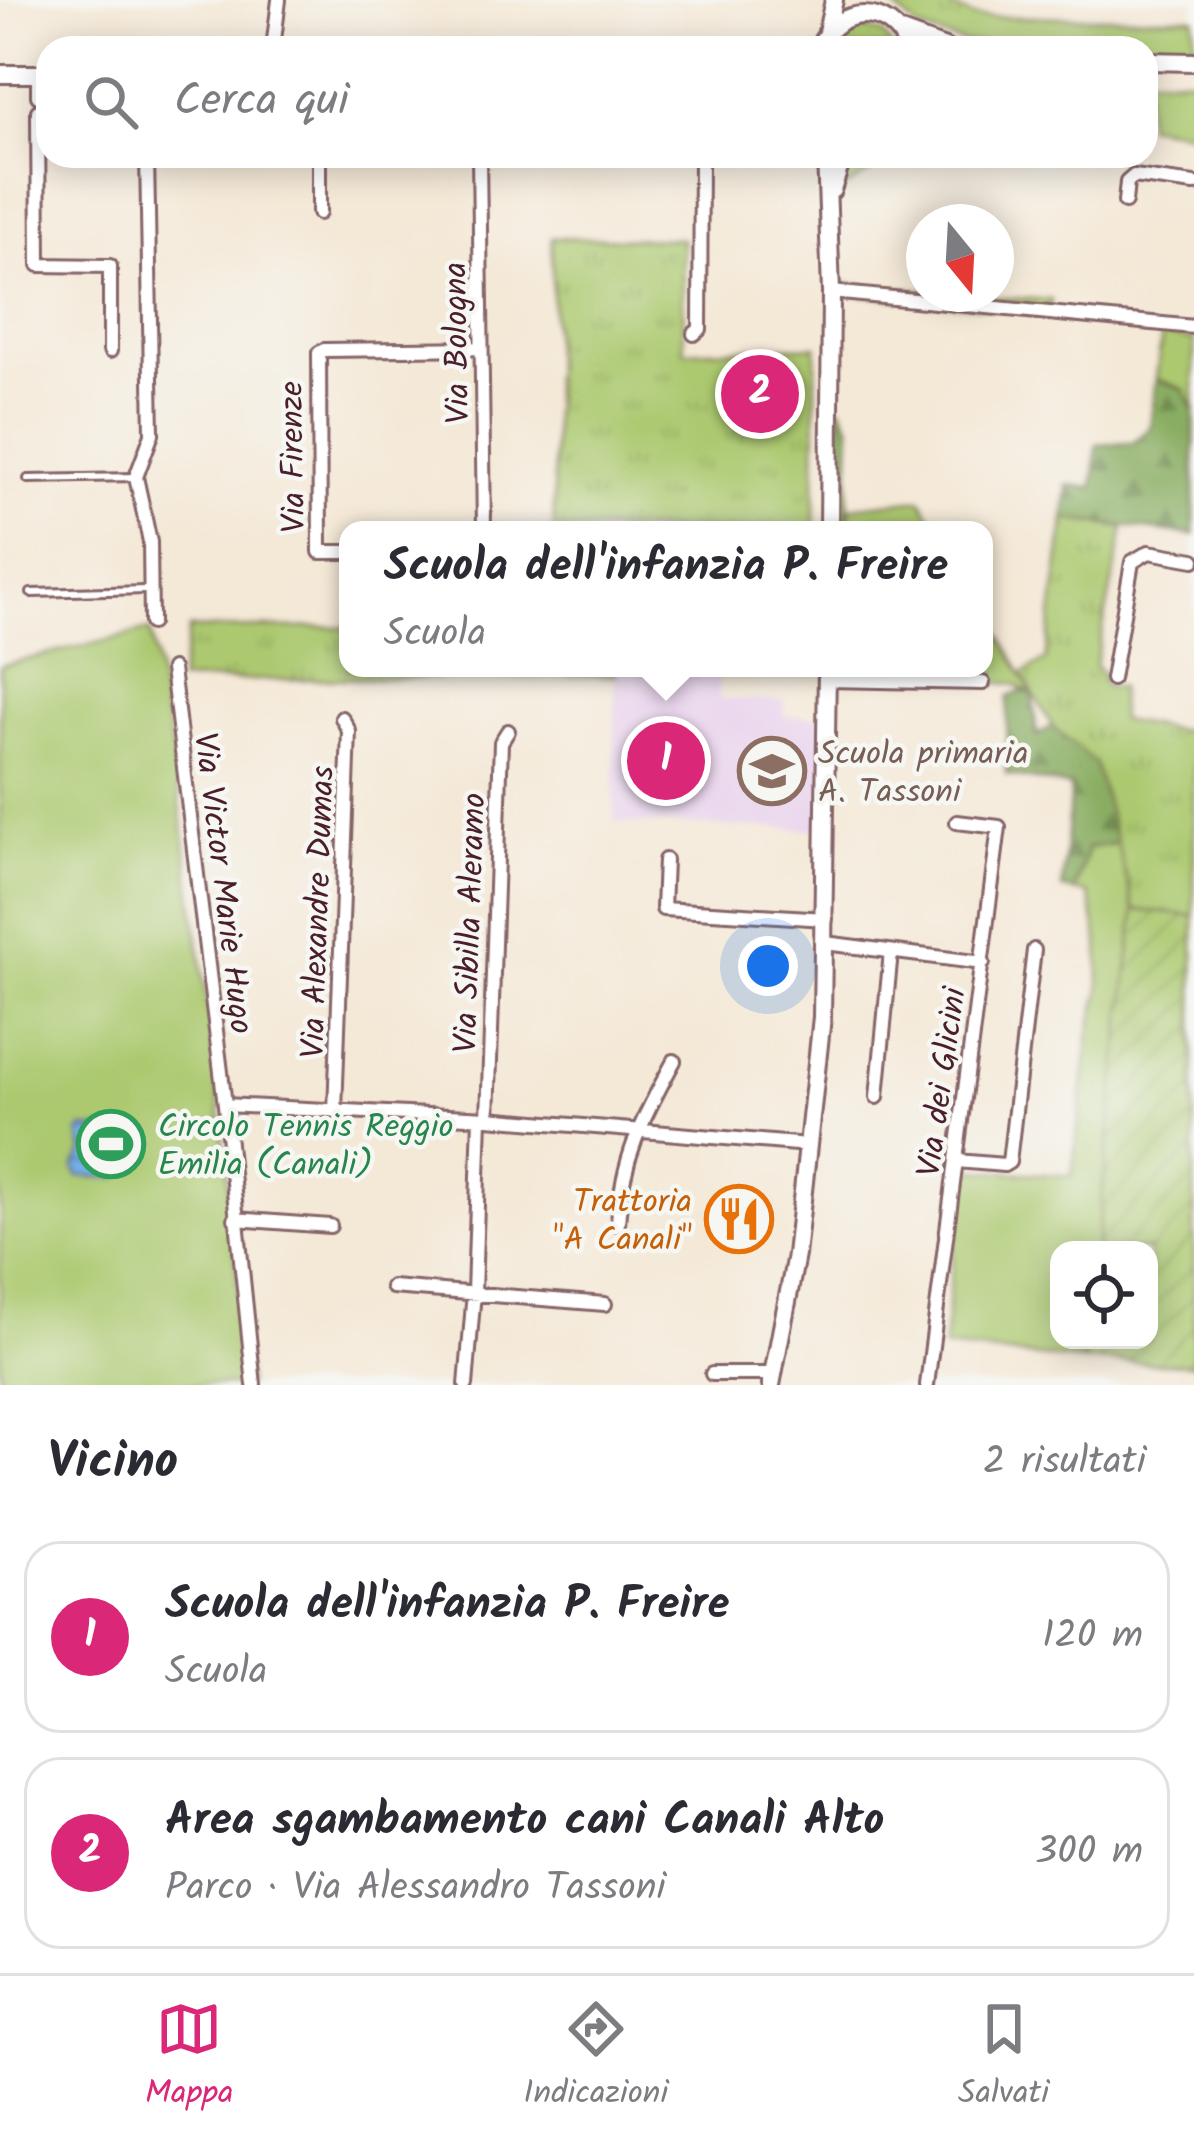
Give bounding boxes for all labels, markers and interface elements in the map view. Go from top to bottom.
search box [36,36,1158,168]
text: Cerca qui [174,66,349,138]
icon: search [78,69,144,135]
north arrow [906,204,1014,312]
street label: Via Bologna [431,262,486,424]
pin: 2 [721,349,799,439]
street label: Via Firenze [267,380,322,533]
popup [339,521,993,677]
text: Scuola dell'infanzia P. Freire [384,532,948,604]
text: Scuola [384,604,486,666]
pin: 1 [627,716,705,806]
place label: Scuola primaria A. Tassoni [818,729,1028,820]
street label: Via Victor Marie Hugo [177,730,266,1037]
school or university icon: Scuola primaria A. Tassoni [737,736,807,806]
street label: Via Alexandre Dumas [288,765,351,1059]
street label: Via Sibilla Aleramo [440,792,503,1054]
your location [738,936,798,996]
street label: Via dei Glicini [904,983,983,1181]
place label: Circolo Tennis Reggio Emilia (Canali) [158,1102,454,1193]
sports icon: Circolo Tennis Reggio Emilia (Canali) [76,1109,146,1179]
place label: Trattoria "A Canali" [553,1177,692,1268]
restaurant icon: Trattoria "A Canali" [704,1184,774,1254]
map controls [1050,1241,1158,1349]
button: locate [1050,1241,1158,1349]
text: Vicino [48,1423,178,1504]
text: 2 risultati [983,1432,1146,1494]
text: Scuola dell'infanzia P. Freire [165,1570,729,1642]
text: 1 [84,1606,96,1668]
text: 120 m [1042,1606,1143,1668]
text: Scuola [165,1642,267,1704]
text: Area sgambamento cani Canali Alto [165,1786,884,1858]
text: 2 [79,1822,101,1884]
text: 300 m [1035,1822,1143,1884]
text: Parco · Via Alessandro Tassoni [165,1858,666,1920]
tab: Mappa [145,1996,233,2121]
tab: Indicazioni [523,1996,668,2121]
tab: Salvati [958,1996,1049,2121]

